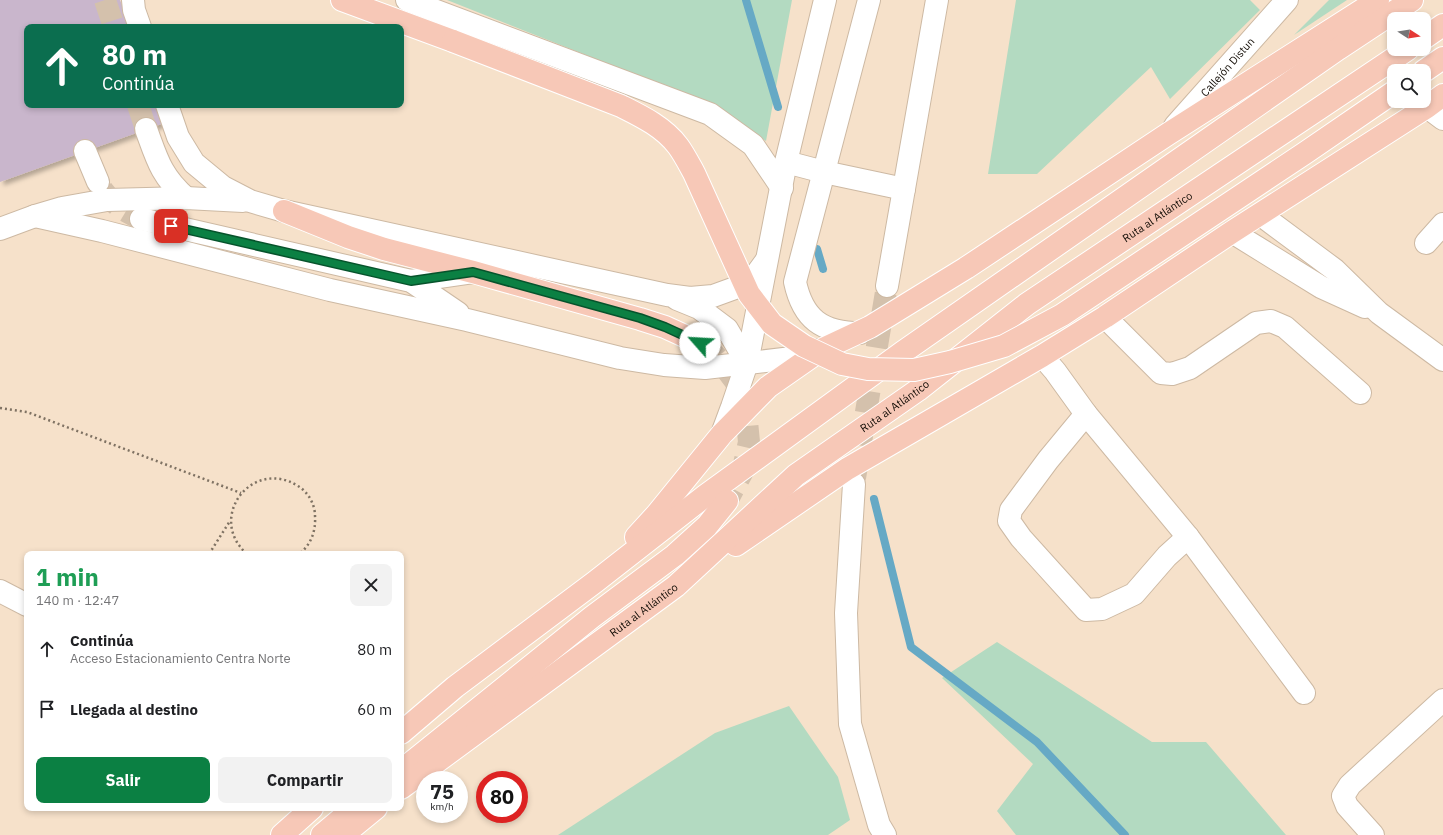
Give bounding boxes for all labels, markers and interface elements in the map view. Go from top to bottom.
north arrow [1387,12,1431,56]
map controls [1387,12,1431,108]
street label: Callejón Distun [1198,35,1257,99]
text: 80 m [102,36,167,73]
icon: ahead [36,40,88,92]
button: search [1387,64,1431,108]
text: Continúa [102,72,174,95]
street label: Ruta al Atlántico [1120,188,1195,245]
pin [154,209,188,243]
icon: arrive [160,215,182,237]
position arrow [679,322,721,364]
street label: Ruta al Atlántico [857,377,932,435]
text: 1 min [36,561,99,593]
button: close [350,564,392,606]
street label: Ruta al Atlántico [607,580,681,640]
text: 140 m · 12:47 [36,592,119,609]
text: Continúa [70,631,134,650]
icon: ahead [36,638,58,660]
text: 80 m [357,640,392,659]
text: Acceso Estacionamiento Centra Norte [70,650,291,667]
icon: arrive [36,698,58,720]
text: Llegada al destino [70,700,198,719]
text: 60 m [357,700,392,719]
button: Salir [36,757,210,803]
button: Compartir [218,757,392,803]
speed limit sign: 80 [476,771,528,823]
text: 75 [430,778,454,805]
text: km/h [430,800,454,813]

